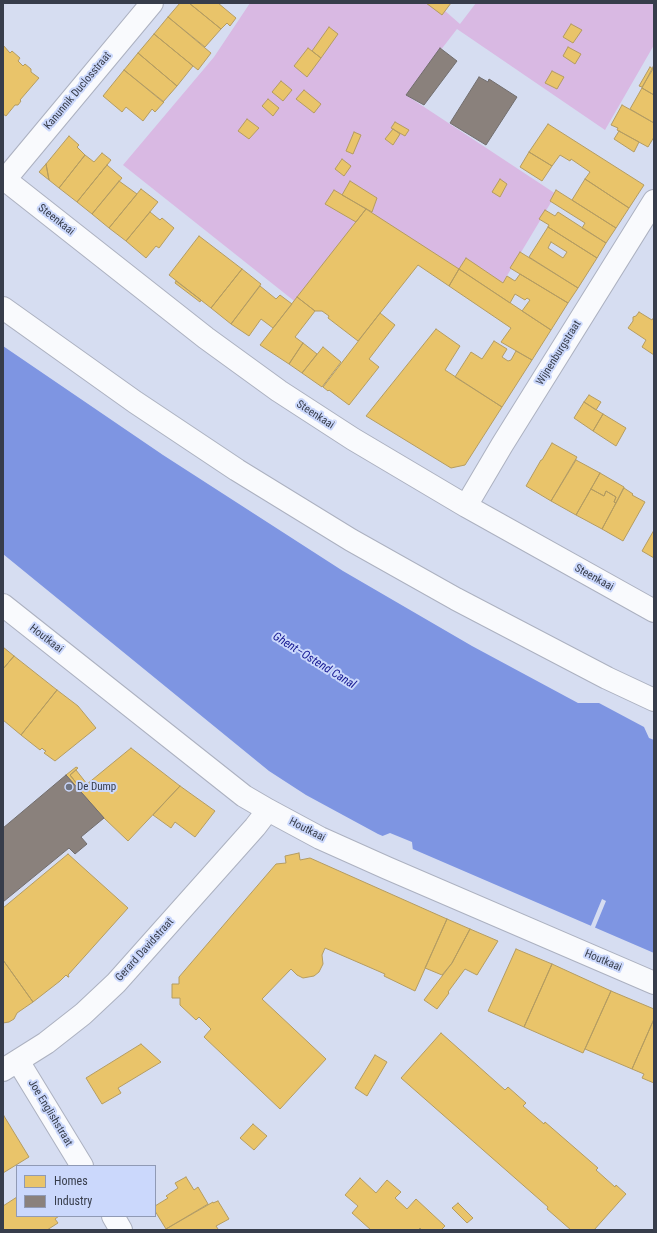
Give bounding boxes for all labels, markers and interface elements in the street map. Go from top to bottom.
street label: Kanunnik Duclosstraat [42,49,114,133]
street label: Steenkaai [35,202,77,238]
street label: Wijnenburgstraat [534,318,584,388]
street label: Steenkaai [294,398,336,432]
street label: Steenkaai [572,562,616,594]
street label: Houtkaai [27,622,65,656]
water label: Ghent–Ostend Canal [270,630,358,692]
place label: De Dump [77,780,116,794]
marker: De Dump [64,782,74,792]
street label: Houtkaai [287,815,327,845]
street label: Gerard Davidstraat [113,916,177,984]
street label: Houtkaai [583,947,623,975]
street label: Joe Englishstraat [25,1077,75,1149]
legend [16,1165,156,1217]
text: Homes [54,1174,88,1188]
text: Industry [54,1194,92,1208]

